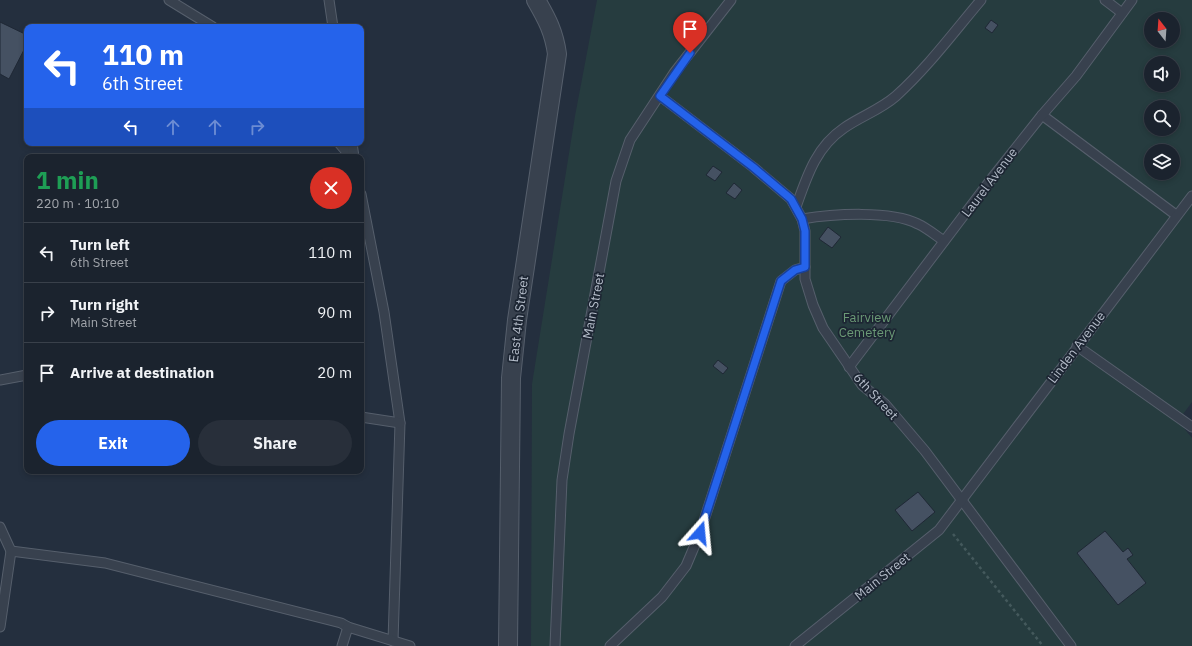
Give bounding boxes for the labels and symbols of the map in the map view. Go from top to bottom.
pin [673,12,707,53]
north arrow [1144,12,1180,48]
street label: Laurel Avenue [958,144,1021,220]
street label: Main Street [579,272,608,341]
street label: East 4th Street [505,275,532,363]
street label: Linden Avenue [1044,308,1109,387]
park label: Fairview Cemetery [839,309,896,341]
street label: 6th Street [849,369,902,424]
position arrow [679,512,721,554]
street label: Main Street [851,549,914,604]

